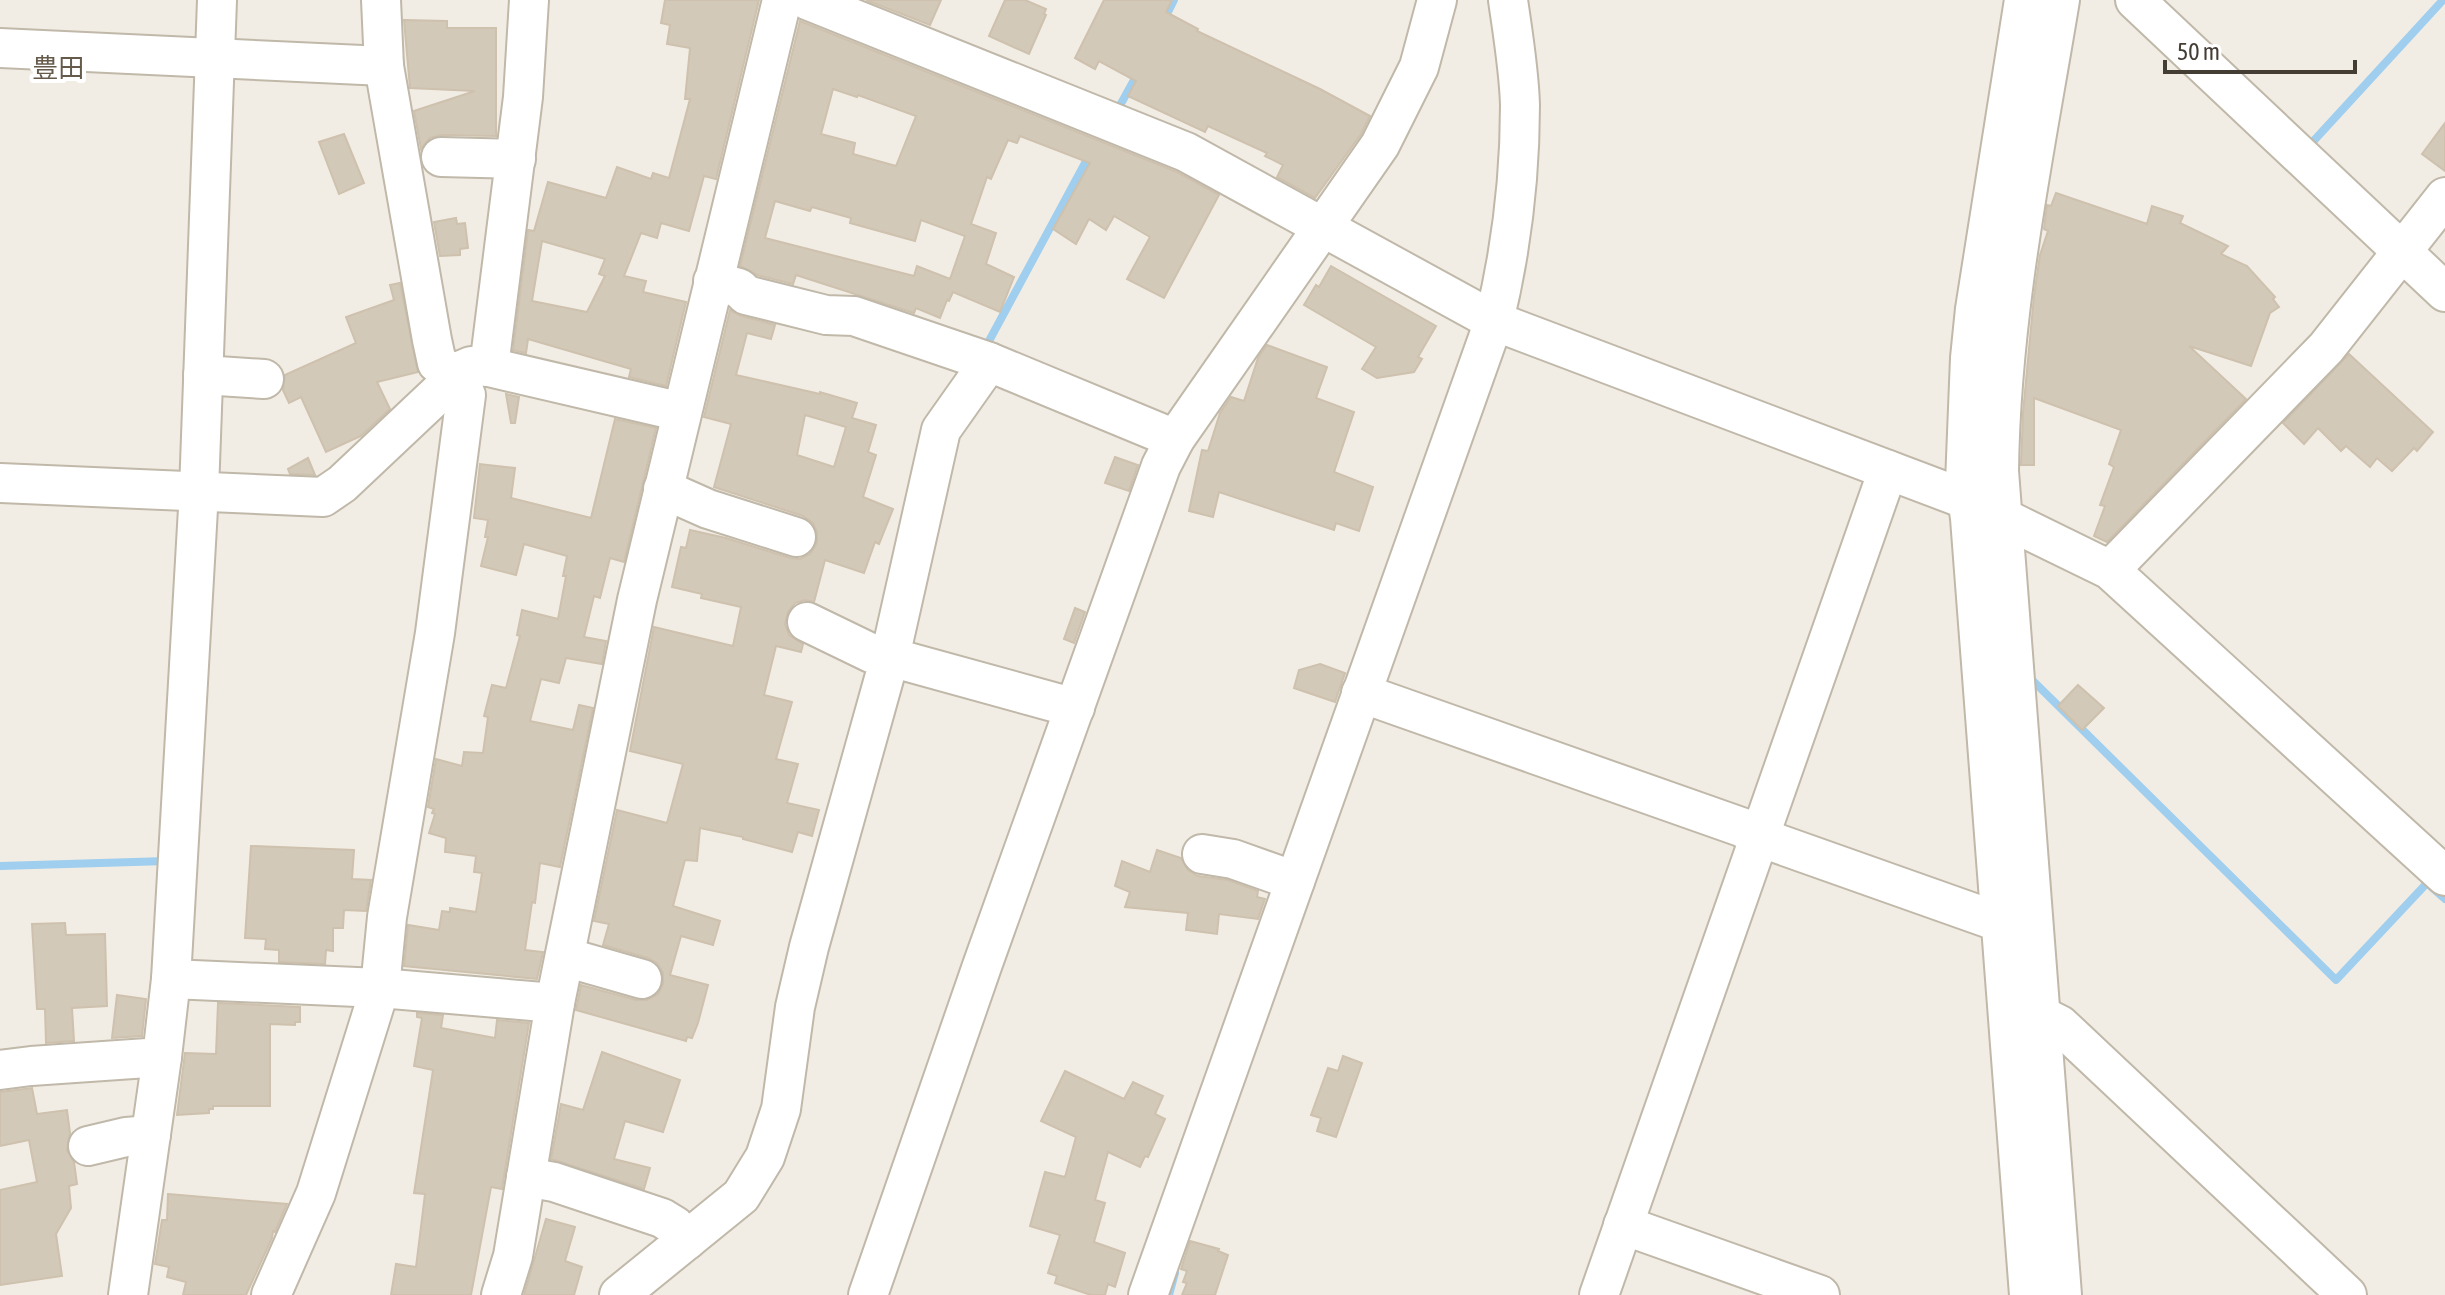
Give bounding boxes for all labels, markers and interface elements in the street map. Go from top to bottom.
scale bar [2165,24,2355,74]
text: 50 m [2177,38,2220,65]
district label: 豊田 [32,53,84,83]

